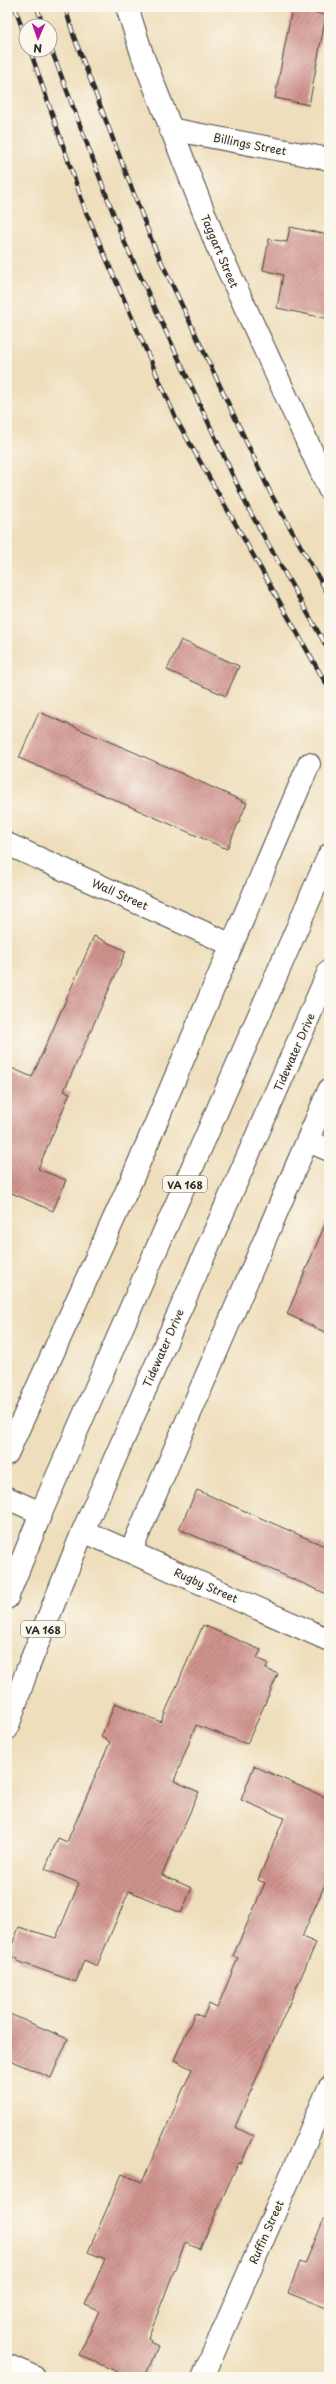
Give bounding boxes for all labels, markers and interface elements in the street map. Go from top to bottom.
north arrow [18,18,58,58]
text: N [33,40,42,57]
street label: Billings Street [212,129,288,159]
street label: Taggart Street [197,212,243,291]
street label: Wall Street [89,874,151,914]
street label: Tidewater Drive [269,1010,319,1094]
road number: VA 168 [163,1176,207,1192]
street label: Tidewater Drive [138,1306,188,1390]
street label: Rugby Street [171,1563,241,1607]
road number: VA 168 [21,1621,65,1637]
street label: Ruffin Street [244,2197,288,2267]

